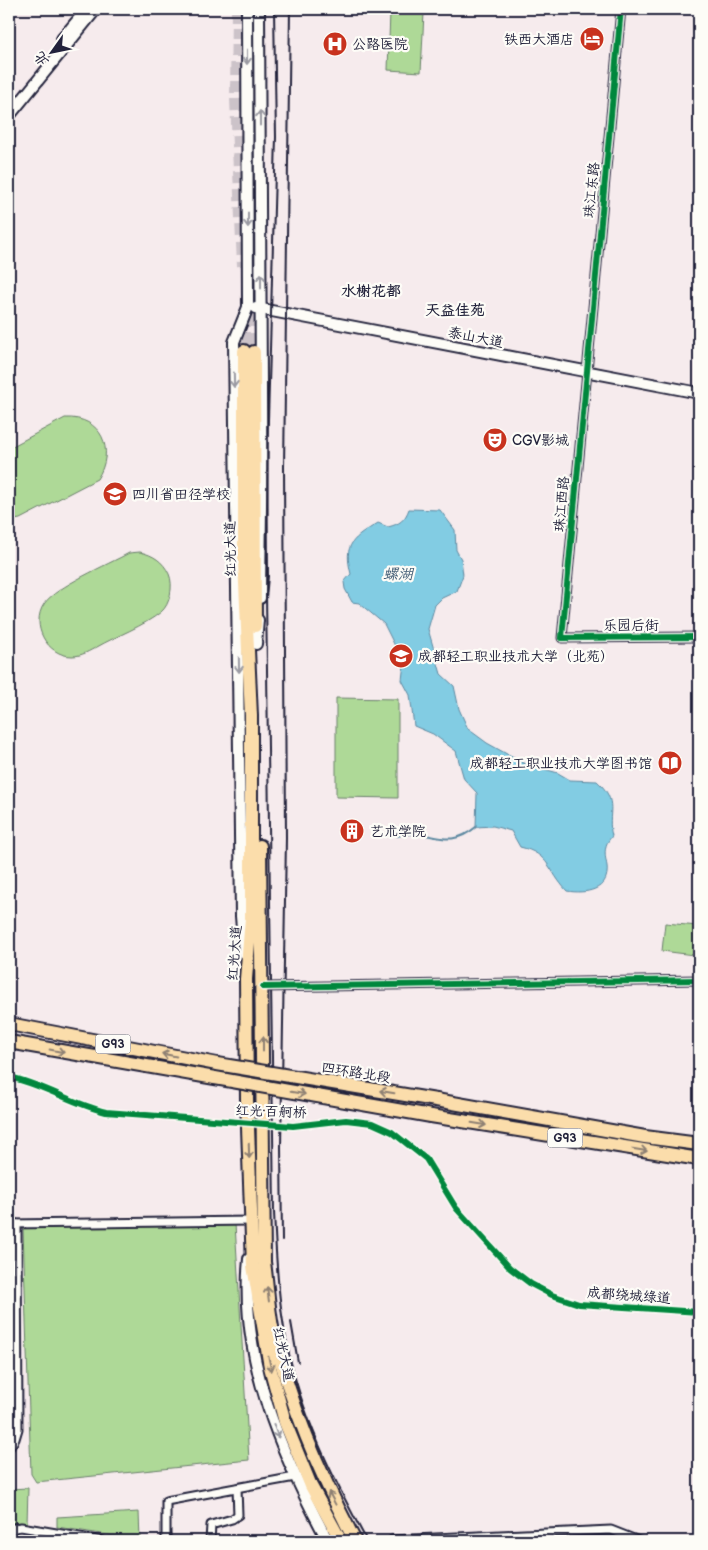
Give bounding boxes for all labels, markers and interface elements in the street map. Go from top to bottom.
hotel icon: 铁西大酒店 [579,26,605,52]
north arrow [28,28,78,78]
hospital icon: 公路医院 [322,31,348,57]
place label: 铁西大酒店 [504,31,574,48]
place label: 公路医院 [352,36,408,53]
text: 北 [31,48,52,69]
one-way arrow [242,49,252,65]
one-way arrow [255,111,265,127]
street label: 珠江东路 [580,161,603,219]
one-way arrow [243,212,253,228]
one-way arrow [256,273,266,290]
district label: 水榭花都 [341,282,401,301]
district label: 天益佳苑 [425,301,485,320]
street label: 泰山大道 [447,324,505,351]
one-way arrow [229,372,239,388]
theatre icon: CGV影城 [482,427,508,453]
place label: CGV影城 [512,432,569,449]
street label: 珠江西路 [551,475,572,533]
school or university icon: 四川省田径学校 [102,481,128,507]
place label: 四川省田径学校 [132,486,230,503]
street label: 红光大道 [222,521,239,577]
water label: 螺湖 [383,565,415,584]
street label: 乐园后街 [603,617,659,634]
school or university icon: 成都轻工职业技术大学（北苑） [388,643,414,669]
place label: 成都轻工职业技术大学（北苑） [418,648,614,665]
one-way arrow [234,657,243,673]
library icon: 成都轻工职业技术大学图书馆 [657,750,683,776]
place label: 成都轻工职业技术大学图书馆 [470,755,652,772]
building icon: 艺术学院 [339,818,365,844]
place label: 艺术学院 [370,823,426,840]
street label: 红光大道 [224,925,245,982]
road number: G93 [96,1034,130,1054]
one-way arrow [258,1037,268,1053]
one-way arrow [48,1047,64,1057]
one-way arrow [162,1049,178,1059]
street label: 四环路北段 [320,1059,392,1086]
one-way arrow [380,1087,396,1097]
one-way arrow [289,1088,305,1098]
street label: 红光·百舸桥 [235,1102,307,1121]
one-way arrow [471,1119,487,1129]
road number: G93 [548,1128,582,1148]
one-way arrow [244,1142,254,1158]
one-way arrow [631,1145,647,1155]
street label: 成都绕城绿道 [586,1284,671,1307]
one-way arrow [263,1286,273,1302]
street label: 红光大道 [269,1325,298,1383]
one-way arrow [266,1356,275,1372]
one-way arrow [272,1423,281,1438]
one-way arrow [327,1491,337,1506]

